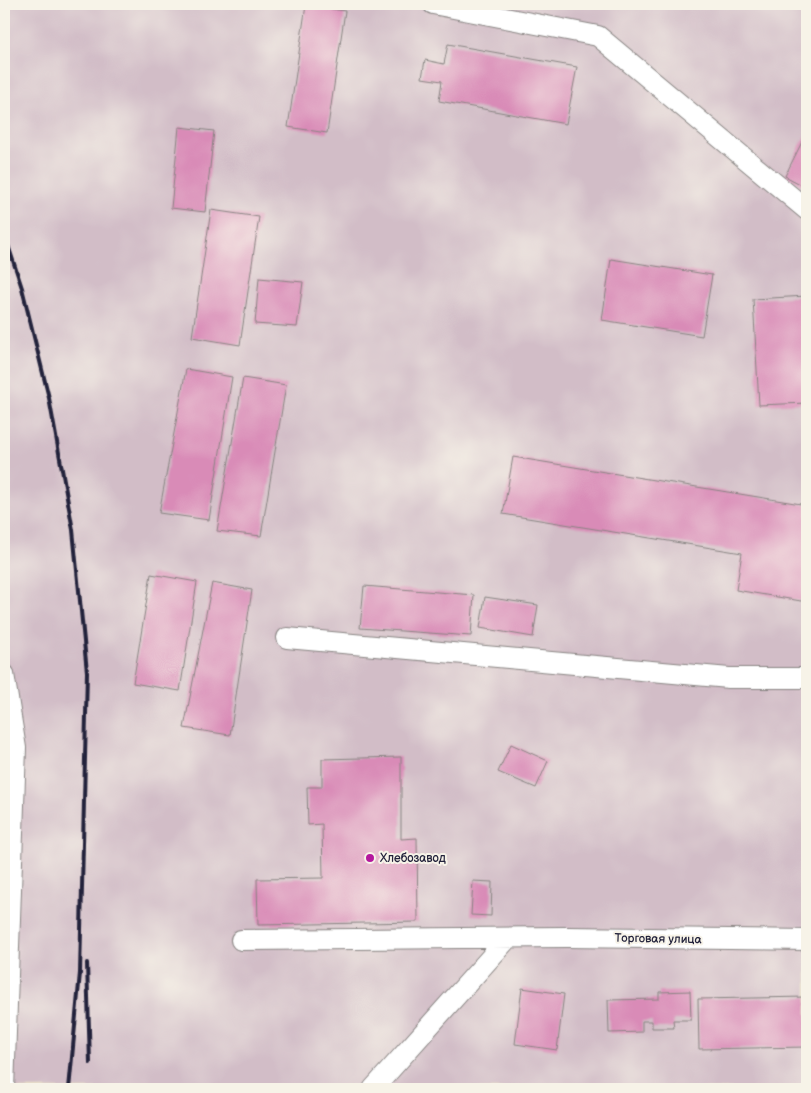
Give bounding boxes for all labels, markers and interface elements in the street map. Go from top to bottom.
place label: Хлебозавод [380,851,447,866]
marker: Хлебозавод [364,852,376,864]
street label: Торговая улица [614,931,702,947]

